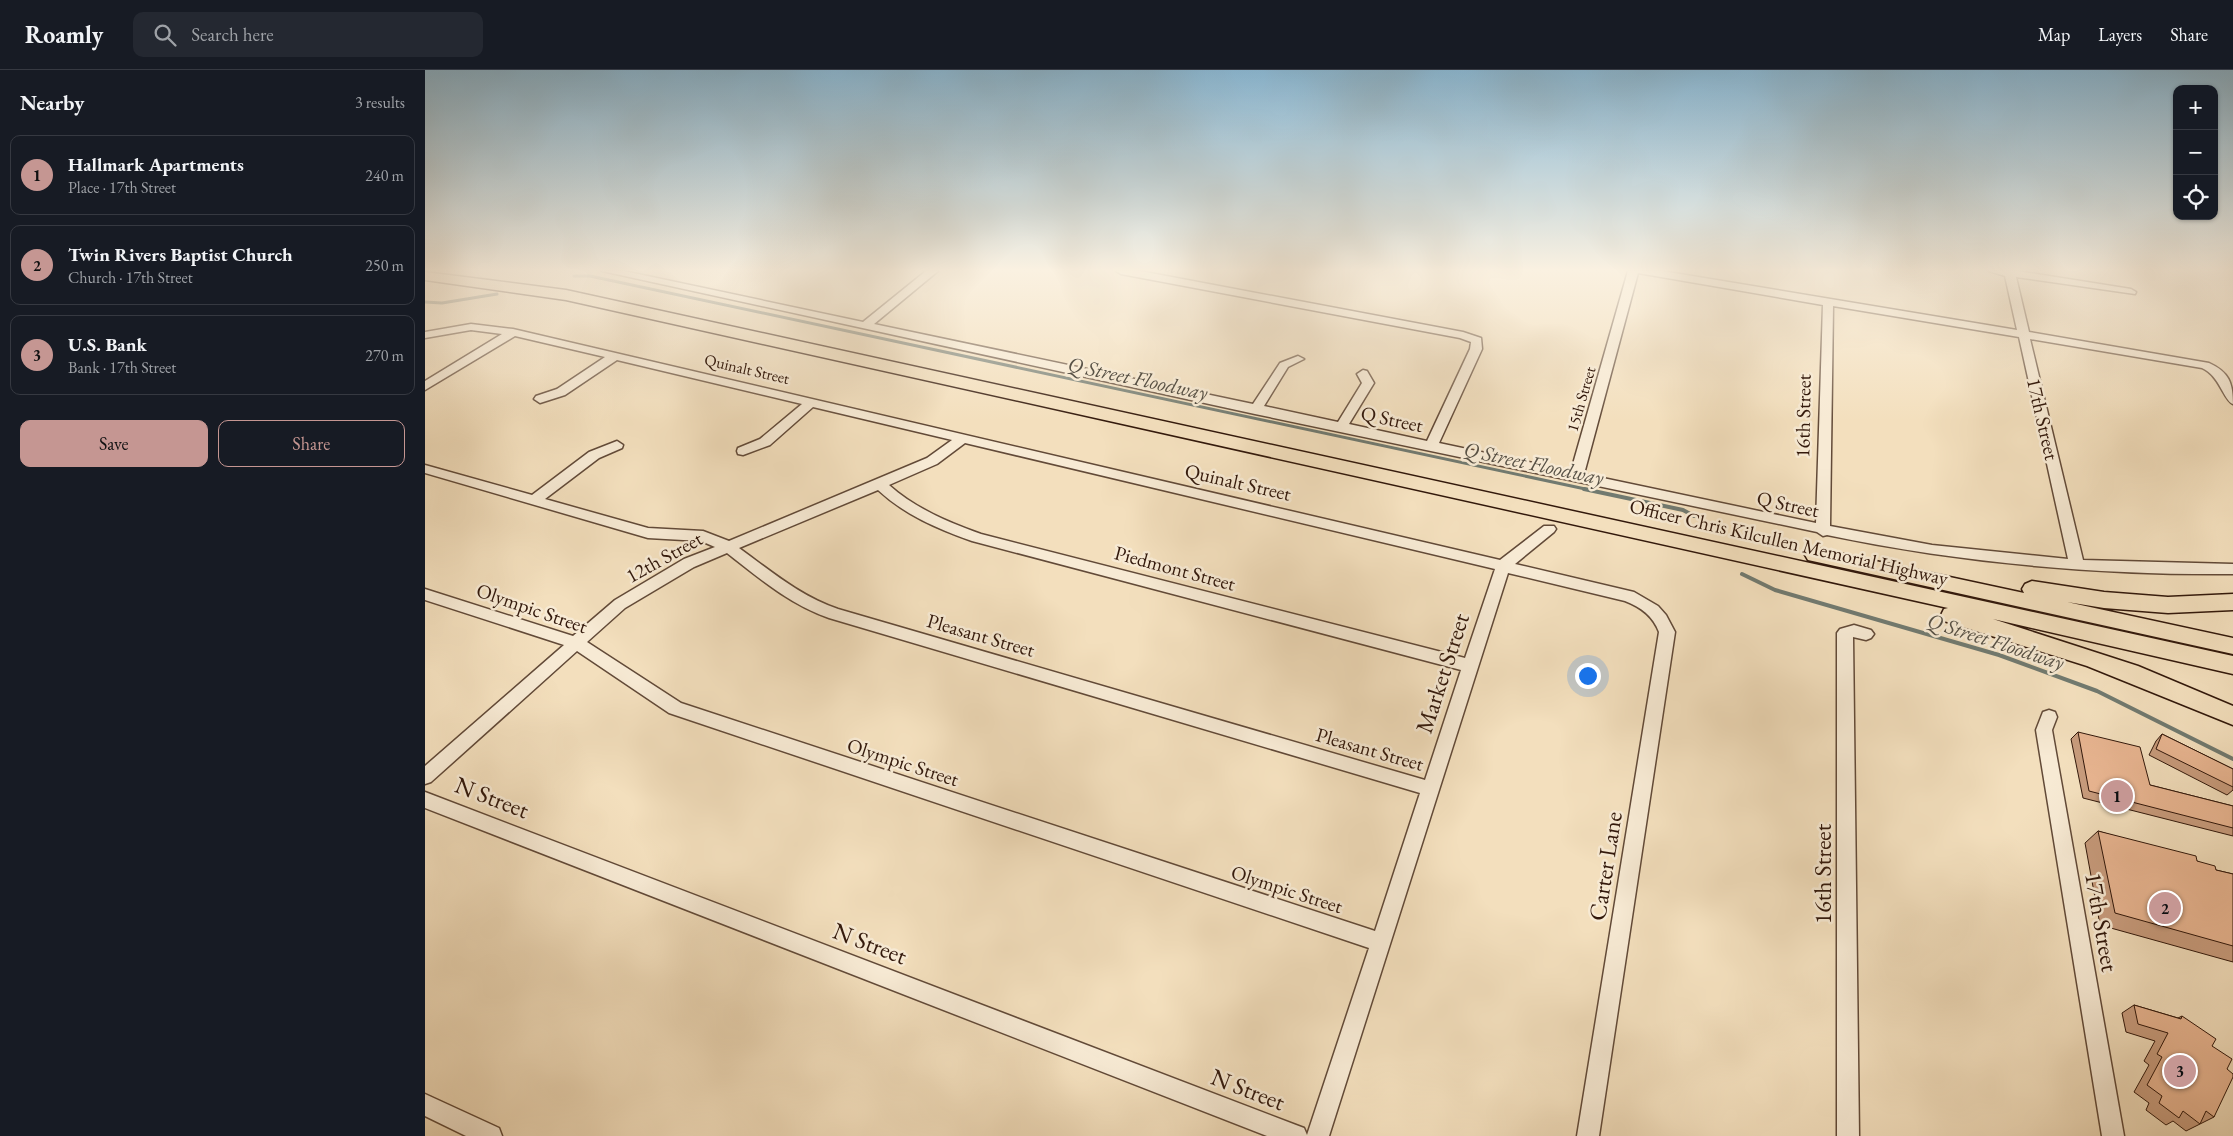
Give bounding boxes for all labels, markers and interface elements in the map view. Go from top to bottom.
search box [133,12,483,57]
text: Roamly [25,19,103,50]
icon: search [151,21,179,49]
text: Search here [191,22,274,47]
text: Map [2038,23,2070,46]
text: Layers [2098,23,2142,46]
text: Share [2170,23,2208,46]
map controls [2173,85,2218,220]
button: + [2173,85,2218,130]
text: Nearby [20,89,84,116]
text: 3 results [355,92,405,113]
button: − [2173,130,2218,175]
text: Hallmark Apartments [68,152,244,177]
text: 1 [33,165,41,186]
text: 240 m [365,165,404,186]
button: locate [2173,175,2218,220]
text: Place · 17th Street [68,177,176,198]
text: Twin Rivers Baptist Church [68,242,293,267]
text: 2 [33,255,41,276]
text: 250 m [365,255,404,276]
text: Church · 17th Street [68,267,193,288]
text: U.S. Bank [68,332,147,357]
text: 3 [33,345,41,366]
text: 270 m [365,345,404,366]
street label: Quinalt Street [702,349,792,389]
water label: Q Street Floodway [1066,350,1211,406]
text: Bank · 17th Street [68,357,176,378]
street label: 15th Street [1562,364,1600,434]
street label: 16th Street [1789,373,1817,458]
street label: 17th Street [2021,375,2065,463]
street label: Q Street [1358,400,1426,438]
button: Save [20,420,208,467]
button: Share [218,420,405,467]
water label: Q Street Floodway [1462,435,1607,491]
street label: Quinalt Street [1182,457,1294,507]
street label: Q Street [1754,485,1822,523]
street label: Officer Chris Kilcullen Memorial Highway [1627,493,1951,591]
street label: 12th Street [621,525,708,589]
street label: Piedmont Street [1112,539,1239,597]
street label: Olympic Street [473,577,592,639]
water label: Q Street Floodway [1924,606,2068,676]
street label: Pleasant Street [924,607,1039,663]
street label: Market Street [1408,609,1476,737]
your location [1575,663,1601,689]
street label: Pleasant Street [1313,721,1428,777]
street label: Olympic Street [844,732,963,792]
street label: N Street [451,769,534,825]
pin: 1 [2101,777,2133,815]
street label: Carter Lane [1581,809,1629,923]
street label: 16th Street [1807,823,1838,924]
street label: Olympic Street [1228,859,1347,919]
street label: 17th Street [2078,870,2126,975]
pin: 2 [2149,889,2181,927]
street label: N Street [829,915,912,971]
pin: 3 [2164,1052,2196,1090]
street label: N Street [1207,1061,1290,1117]

